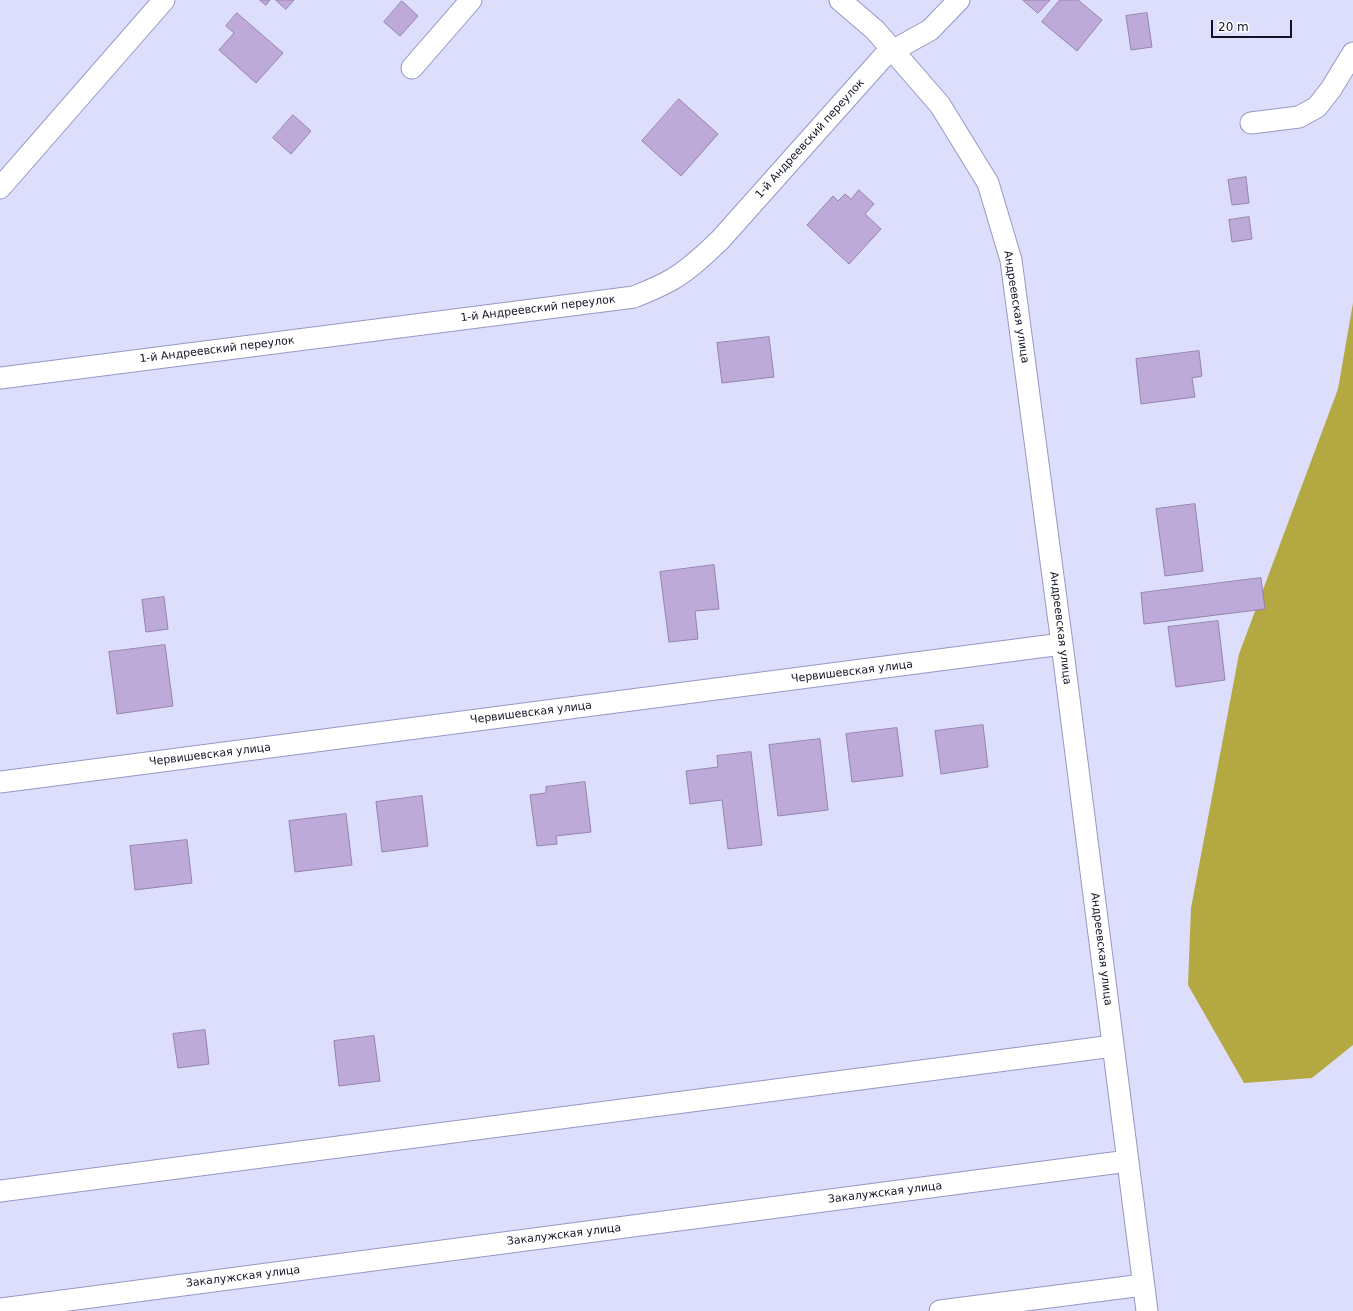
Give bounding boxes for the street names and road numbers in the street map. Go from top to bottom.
street label: 1-й Андреевский переулок [753,77,867,201]
street label: Андреевская улица [1001,250,1031,364]
street label: 1-й Андреевский переулок [460,293,616,325]
street label: 1-й Андреевский переулок [139,334,295,366]
street label: Андреевская улица [1047,571,1073,685]
street label: Червишевская улица [790,658,914,686]
street label: Червишевская улица [469,699,593,727]
street label: Червишевская улица [148,741,272,769]
street label: Андреевская улица [1088,892,1114,1006]
street label: Закалужская улица [827,1179,943,1207]
street label: Закалужская улица [506,1221,622,1249]
street label: Закалужская улица [185,1263,301,1291]

